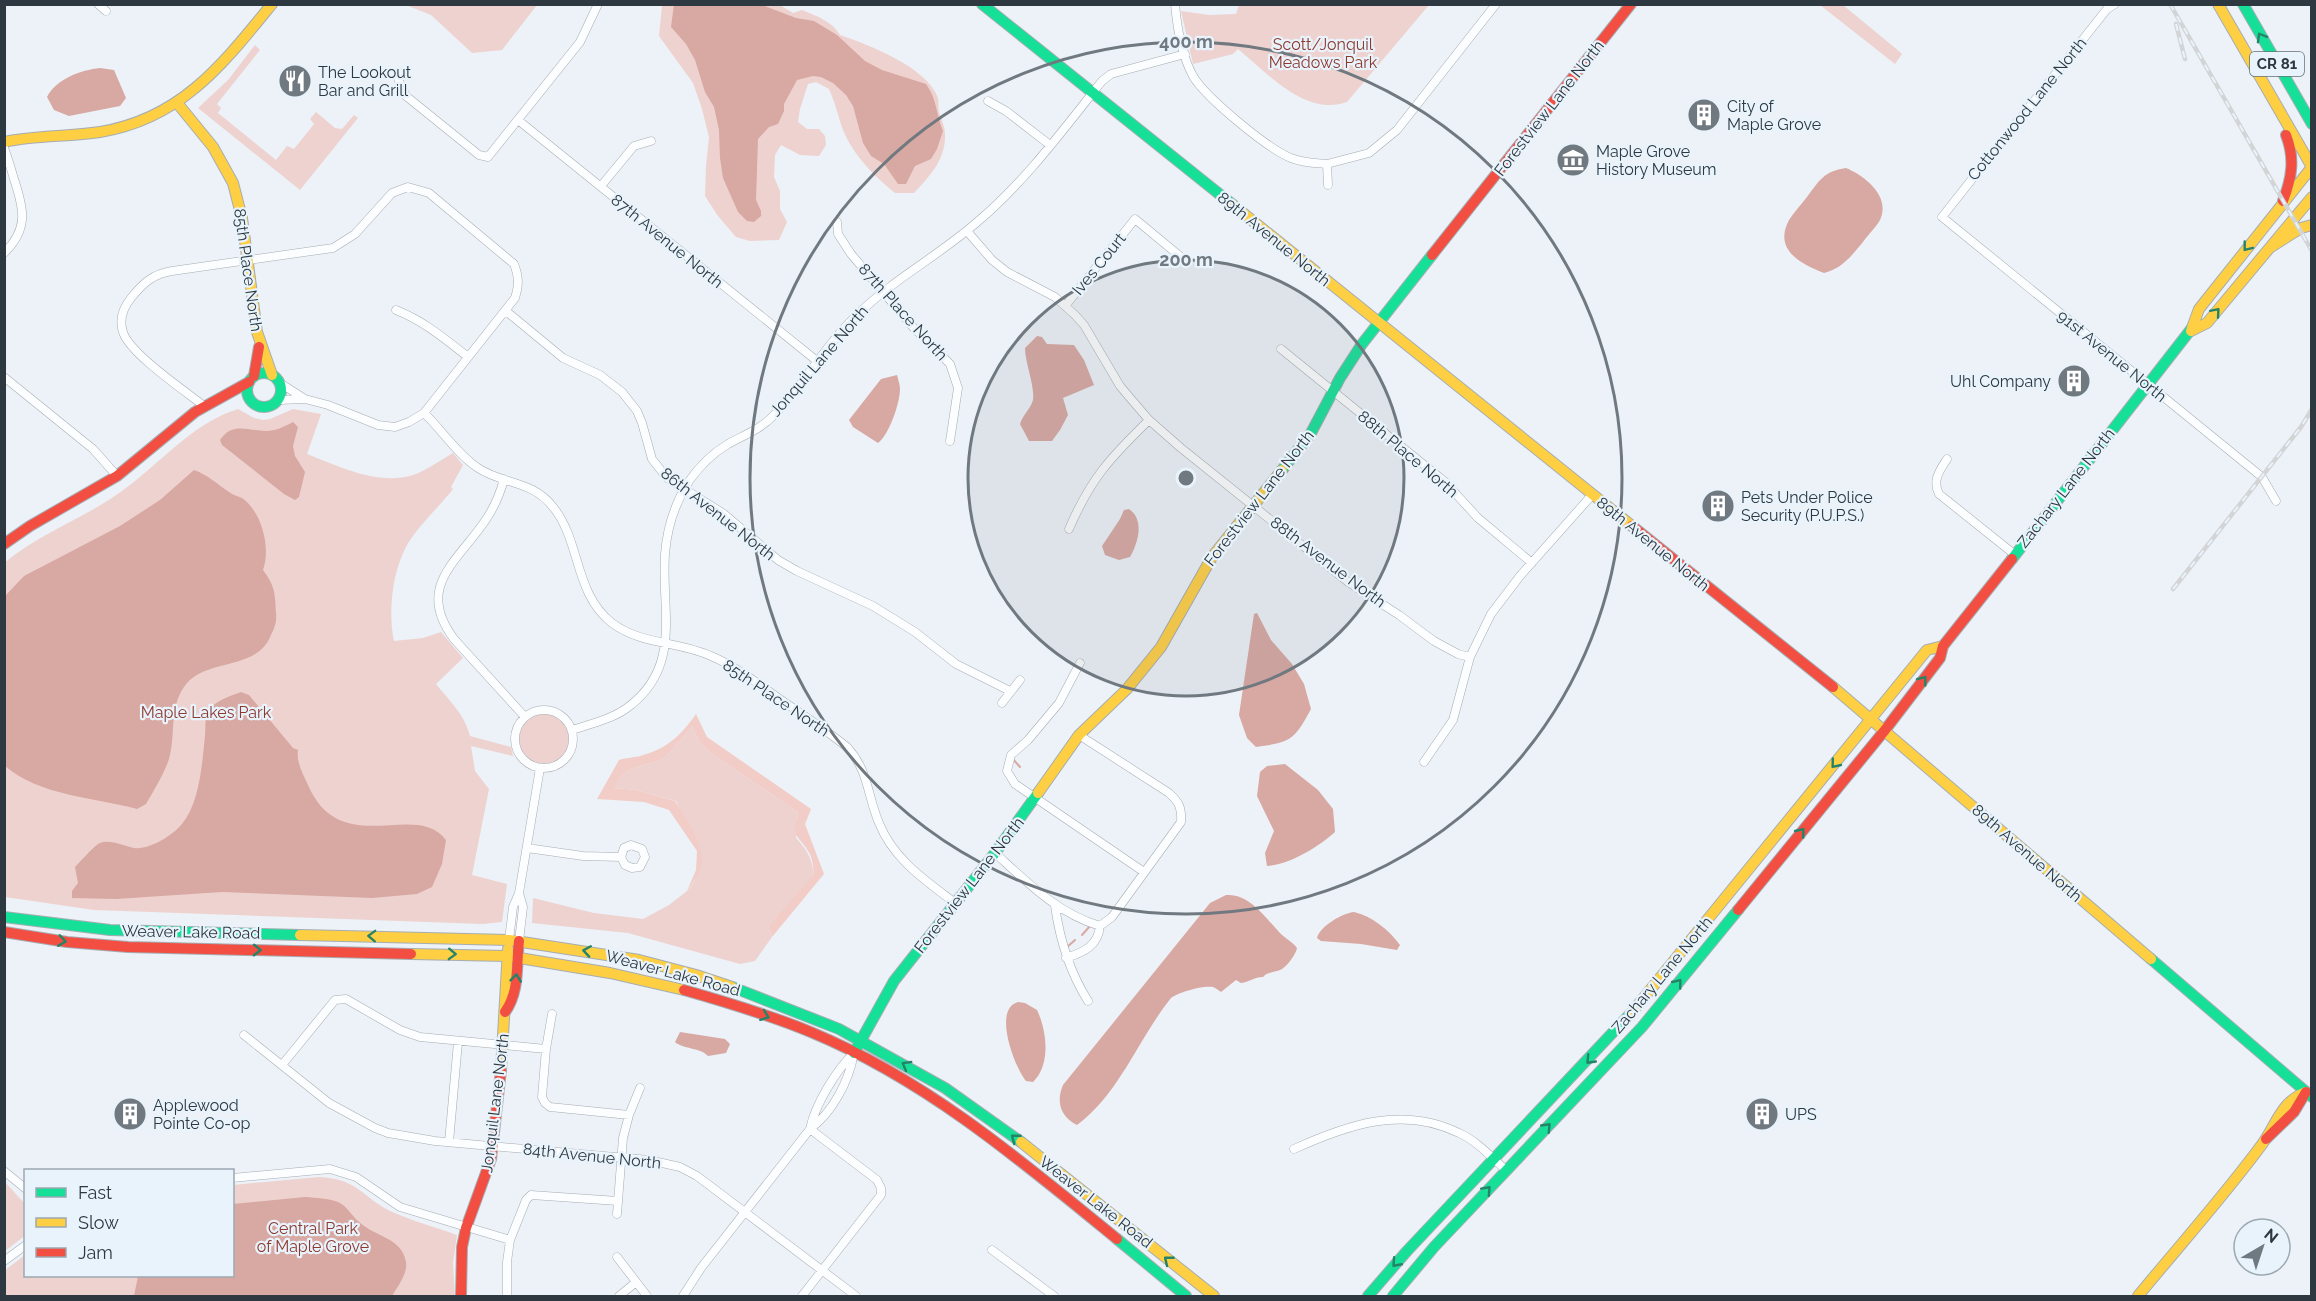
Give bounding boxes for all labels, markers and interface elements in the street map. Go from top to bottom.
text: 400 m [1159,31,1213,52]
one-way arrow [2257,33,2269,43]
street label: Cottonwood Lane North [1964,34,2090,184]
park label: Scott/Jonquil Meadows Park [1269,35,1378,72]
street label: Forestview Lane North [1490,36,1608,180]
road number: CR 81 [2250,52,2304,76]
restaurant icon: The Lookout Bar and Grill [277,63,313,99]
place label: The Lookout Bar and Grill [318,63,412,100]
building icon: City of Maple Grove [1686,97,1722,133]
place label: City of Maple Grove [1727,97,1821,134]
museum icon: Maple Grove History Museum [1555,142,1591,178]
place label: Maple Grove History Museum [1596,142,1717,179]
street label: 89th Avenue North [1214,188,1334,290]
street label: 87th Avenue North [607,190,727,292]
street label: 85th Place North [230,207,266,333]
street label: Ives Court [1068,229,1130,299]
one-way arrow [2243,241,2254,252]
text: 200 m [1159,249,1213,270]
street label: 87th Place North [854,260,952,364]
street label: Jonquil Lane North [766,302,872,420]
street label: 91st Avenue North [2053,306,2171,406]
one-way arrow [2209,308,2220,319]
building icon: Uhl Company [2056,363,2092,399]
place label: Uhl Company [1950,372,2051,391]
street label: 88th Place North [1354,407,1462,501]
street label: Zachary Lane North [2013,424,2119,552]
street label: Forestview Lane North [1200,426,1318,570]
street label: 86th Avenue North [657,464,779,564]
centre of rings [1176,468,1196,488]
building icon: Pets Under Police Security (P.U.P.S.) [1700,488,1736,524]
place label: Pets Under Police Security (P.U.P.S.) [1741,488,1873,525]
street label: 89th Avenue North [1593,493,1713,595]
street label: 88th Avenue North [1267,512,1389,612]
street label: 85th Place North [719,655,833,741]
one-way arrow [1916,676,1927,687]
park label: Maple Lakes Park [141,703,272,722]
one-way arrow [1831,758,1842,769]
street label: 89th Avenue North [1968,800,2086,906]
street label: Forestview Lane North [910,813,1028,957]
one-way arrow [1794,828,1805,839]
street label: Zachary Lane North [1608,913,1716,1037]
street label: Weaver Lake Road [122,921,260,943]
one-way arrow [367,930,376,942]
one-way arrow [58,934,67,946]
one-way arrow [252,943,261,956]
one-way arrow [582,945,592,957]
street label: Weaver Lake Road [604,946,742,1000]
one-way arrow [447,948,456,961]
one-way arrow [509,973,522,982]
one-way arrow [1671,979,1682,990]
one-way arrow [759,1008,770,1021]
street label: Jonquil Lane North [477,1032,513,1174]
one-way arrow [1586,1052,1597,1063]
one-way arrow [902,1061,912,1072]
building icon: Applewood Pointe Co-op [112,1096,148,1132]
place label: Applewood Pointe Co-op [153,1096,251,1133]
building icon: UPS [1744,1096,1780,1132]
place label: UPS [1785,1105,1817,1124]
one-way arrow [1540,1124,1551,1134]
one-way arrow [1011,1135,1022,1146]
street label: 84th Avenue North [522,1139,662,1173]
street label: Weaver Lake Road [1036,1152,1156,1252]
legend [24,1169,234,1277]
text: Fast [78,1182,112,1203]
one-way arrow [1480,1186,1491,1197]
text: Slow [78,1212,119,1233]
north arrow [2232,1217,2292,1277]
park label: Central Park of Maple Grove [257,1219,369,1256]
text: N [2260,1225,2282,1247]
text: Jam [78,1242,113,1263]
one-way arrow [1164,1256,1175,1267]
one-way arrow [1392,1256,1403,1267]

